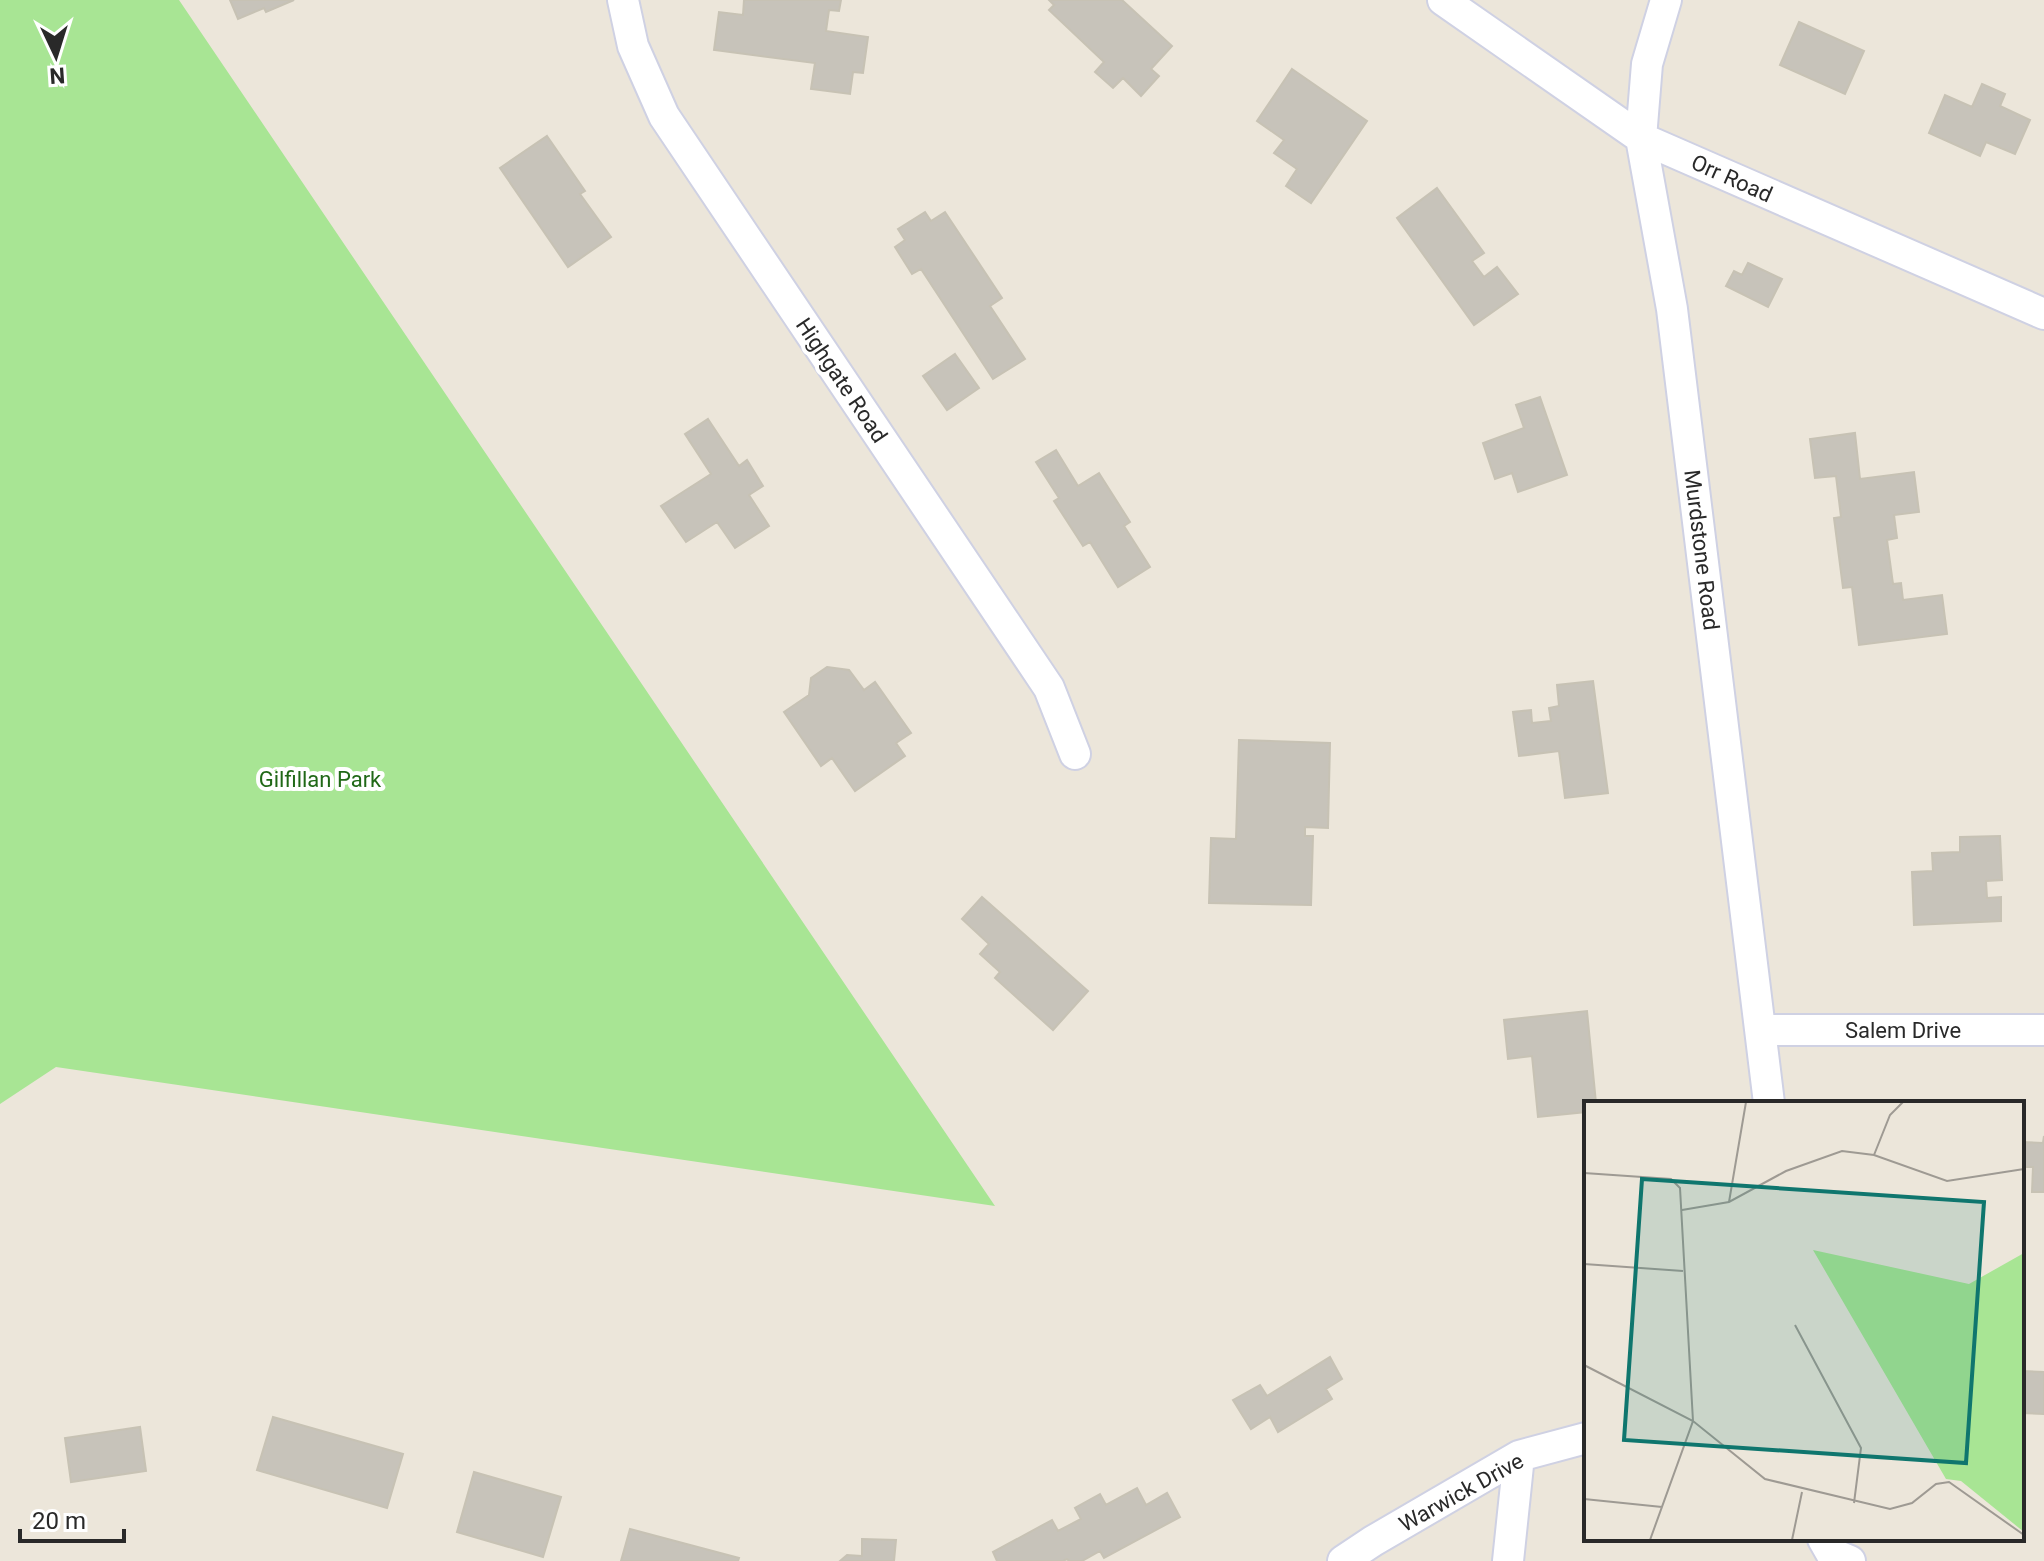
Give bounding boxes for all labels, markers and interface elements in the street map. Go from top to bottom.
north arrow [16,16,96,96]
text: N [49,62,66,88]
street label: Orr Road [1687,150,1776,207]
street label: Highgate Road [791,313,892,447]
street label: Murdstone Road [1679,468,1724,632]
park label: Gilfillan Park [259,767,382,792]
street label: Salem Drive [1845,1018,1961,1043]
inset map [1584,1101,2024,1541]
street label: Warwick Drive [1395,1448,1528,1537]
scale bar [20,1493,124,1543]
text: 20 m [32,1507,86,1535]

